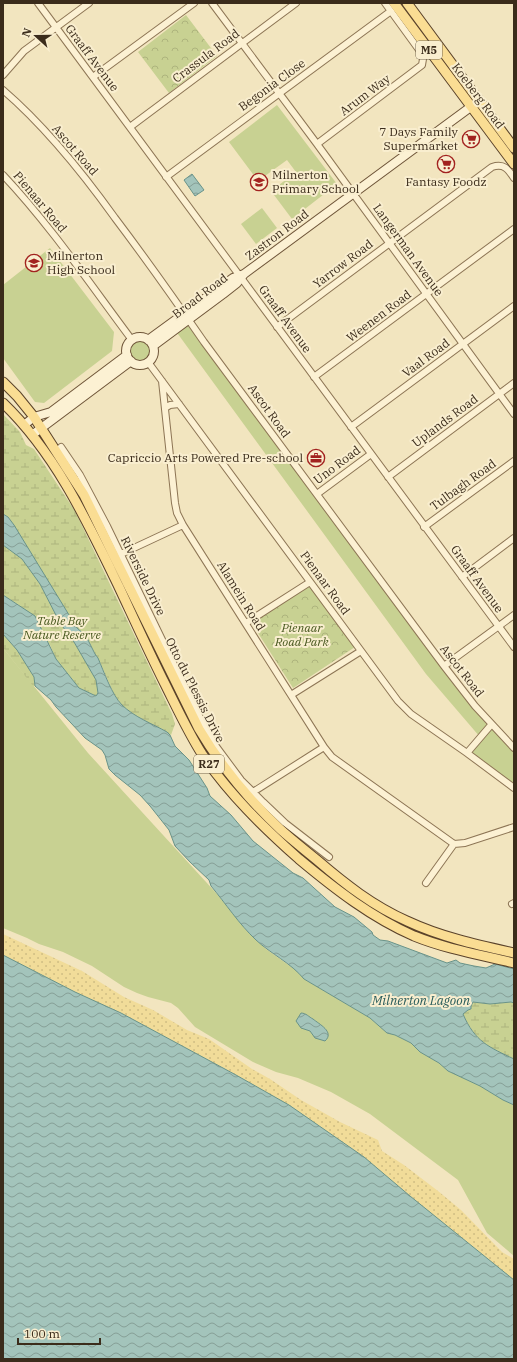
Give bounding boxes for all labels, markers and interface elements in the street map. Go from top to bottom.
north arrow [16,16,56,56]
street label: Graaff Avenue [62,21,123,94]
text: N [19,26,35,39]
street label: Crassula Road [169,26,242,86]
road number: M5 [416,41,442,59]
street label: Begonia Close [235,55,308,114]
street label: Koeberg Road [449,60,508,132]
street label: Arum Way [337,70,393,118]
street label: Ascot Road [49,121,102,178]
place label: 7 Days Family Supermarket [379,124,459,153]
supermarket icon: 7 Days Family Supermarket [461,129,481,149]
supermarket icon: Fantasy Foodz [436,154,456,174]
place label: Milnerton Primary School [272,167,360,196]
street label: Pienaar Road [10,168,70,235]
school or university icon: Milnerton Primary School [249,172,269,192]
place label: Fantasy Foodz [405,174,487,189]
street label: Langerman Avenue [370,201,447,299]
street label: Zastron Road [242,206,311,263]
street label: Yarrow Road [310,236,376,291]
place label: Milnerton High School [47,248,115,277]
school or university icon: Milnerton High School [24,253,44,273]
street label: Broad Road [169,270,230,321]
street label: Graaff Avenue [256,282,315,356]
street label: Weenen Road [343,286,414,345]
street label: Vaal Road [399,335,452,380]
street label: Ascot Road [245,381,294,440]
street label: Uplands Road [409,391,481,450]
street label: Uno Road [310,442,363,487]
office icon: Capriccio Arts Powered Pre-school [306,448,326,468]
place label: Capriccio Arts Powered Pre-school [108,450,303,465]
street label: Tulbagh Road [427,456,499,514]
street label: Riverside Drive [118,534,169,618]
street label: Graaff Avenue [448,542,507,616]
street label: Pienaar Road [297,548,354,618]
street label: Alamein Road [214,558,269,633]
park label: Table Bay Nature Reserve [22,613,101,642]
park label: Pienaar Road Park [274,620,330,649]
street label: Otto du Plessis Drive [162,635,228,745]
street label: Ascot Road [437,641,488,700]
road number: R27 [194,755,224,773]
water label: Milnerton Lagoon [371,992,471,1009]
scale bar [18,1320,100,1346]
text: 100 m [24,1326,60,1341]

